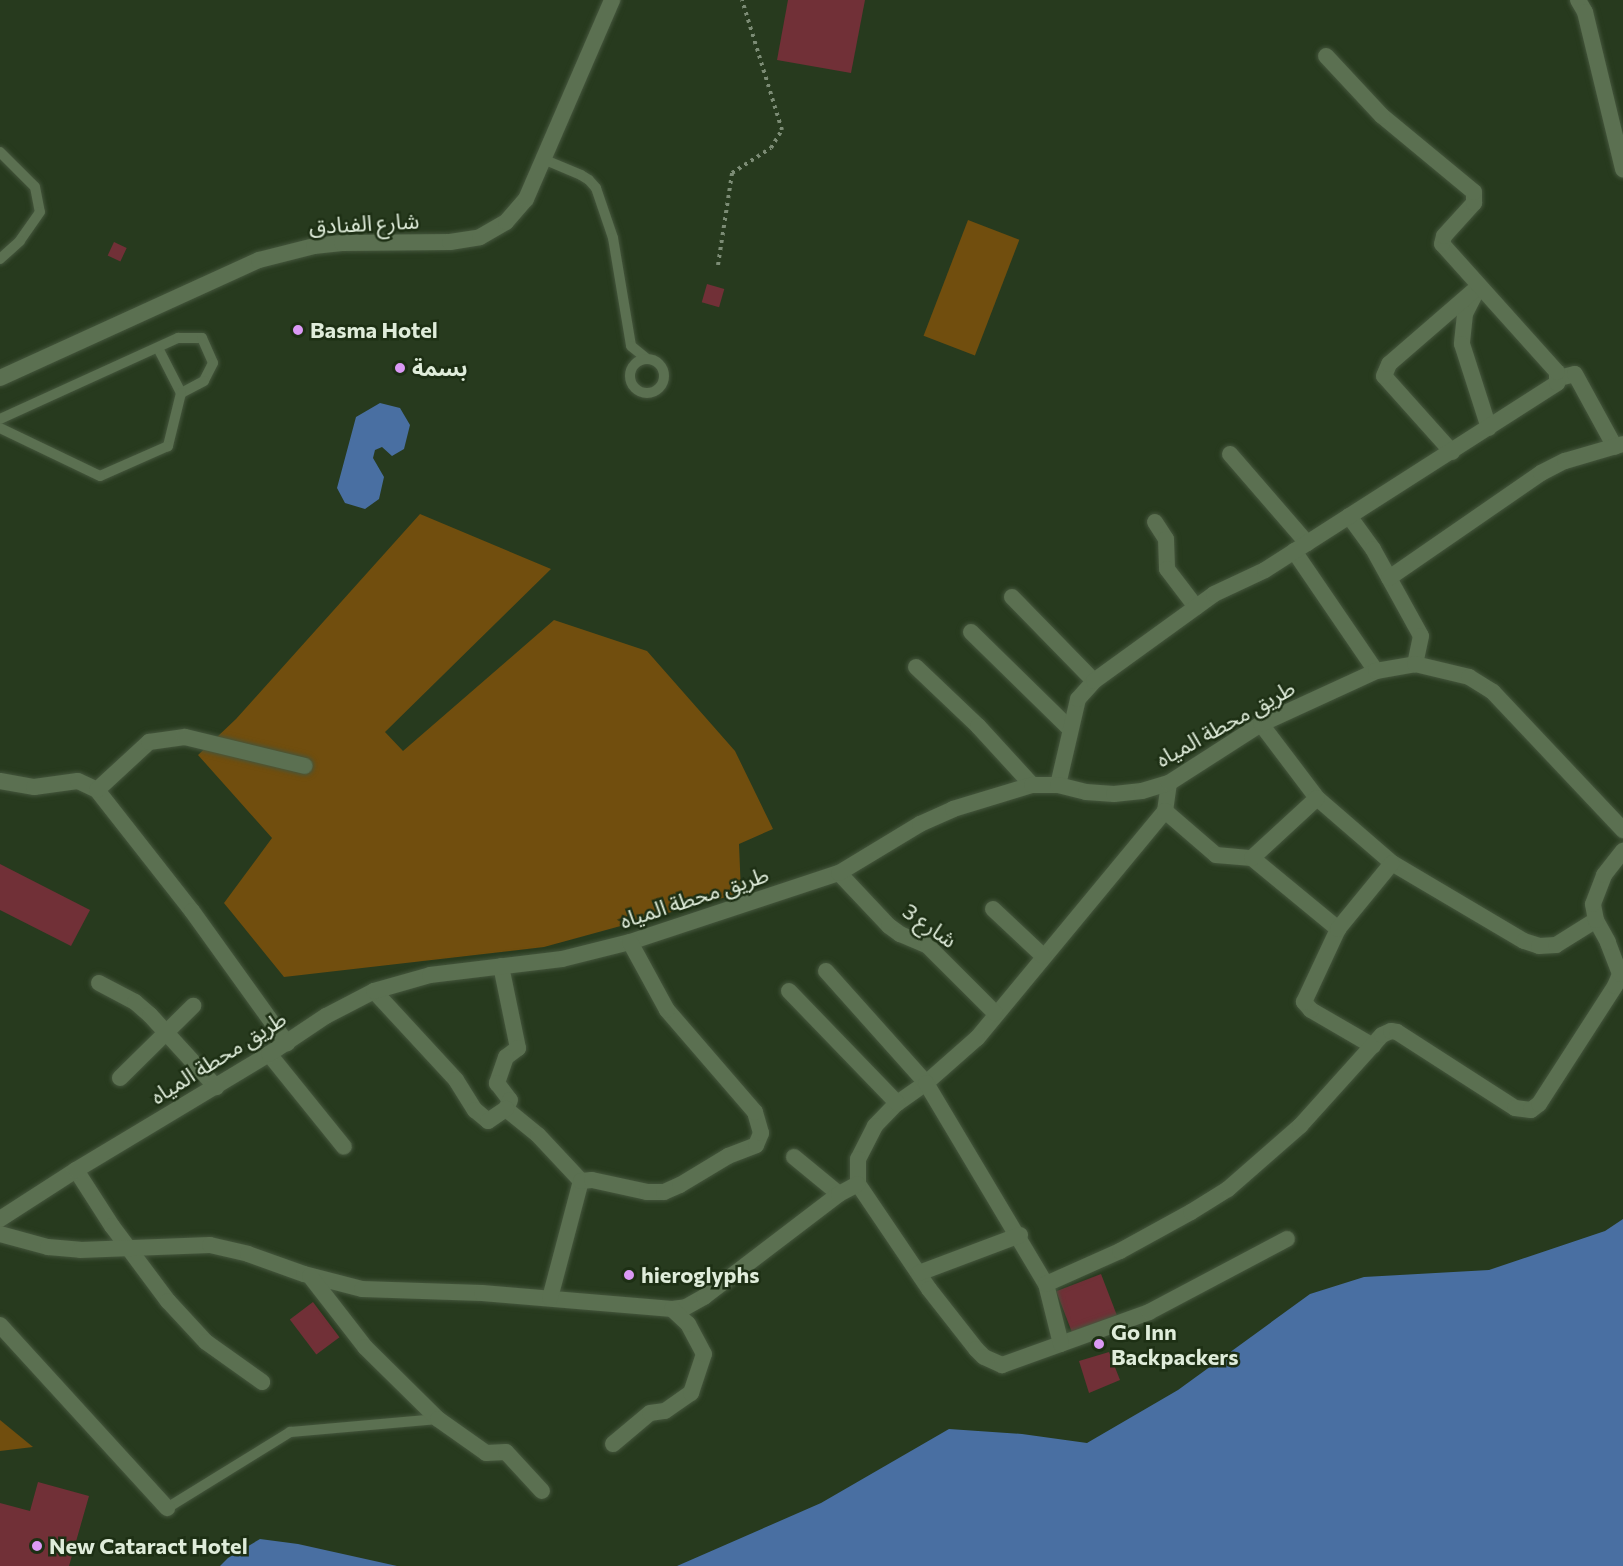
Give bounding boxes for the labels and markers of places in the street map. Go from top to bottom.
place label: Basma Hotel [310,317,438,343]
marker: Basma Hotel [291,323,305,337]
place label: بسمة [412,355,467,381]
marker: بسمة [393,361,407,375]
place label: hieroglyphs [641,1262,760,1288]
marker: hieroglyphs [622,1268,636,1282]
place label: Go Inn Backpackers [1111,1318,1238,1370]
marker: Go Inn Backpackers [1092,1337,1106,1351]
place label: New Cataract Hotel [49,1533,248,1559]
marker: New Cataract Hotel [30,1539,44,1553]

